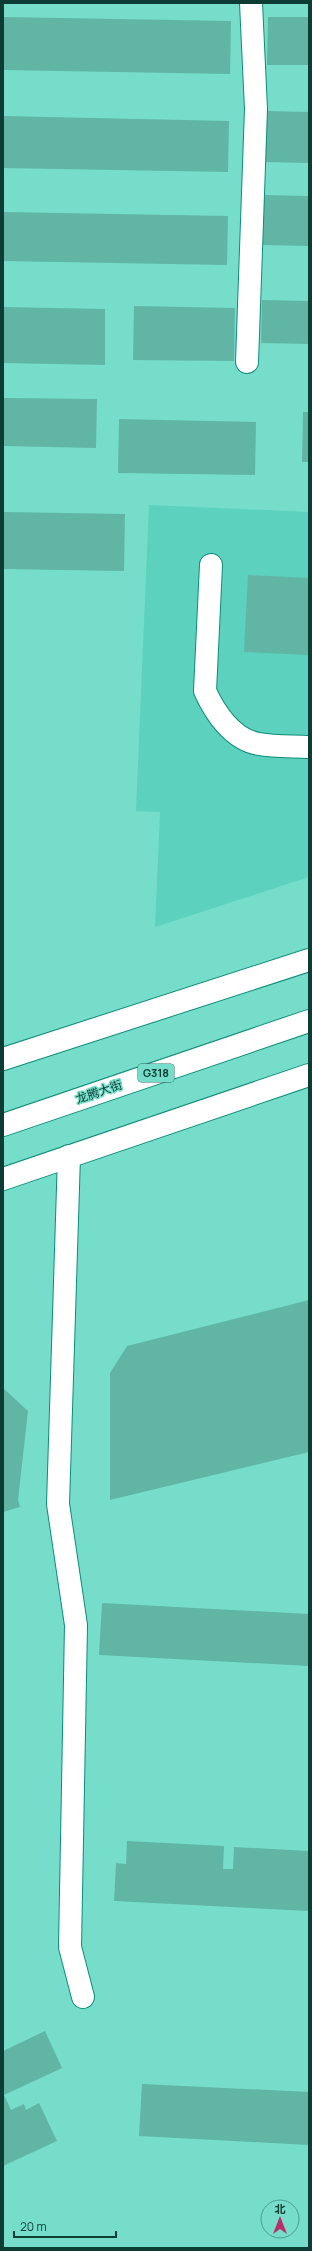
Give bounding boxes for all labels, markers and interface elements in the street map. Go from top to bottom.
road number: G318 [138,1064,174,1082]
street label: 龙腾大街 [73,1076,124,1107]
north arrow [260,2199,300,2239]
text: 北 [275,2201,286,2216]
scale bar [14,2213,116,2239]
text: 20 m [20,2218,47,2235]

